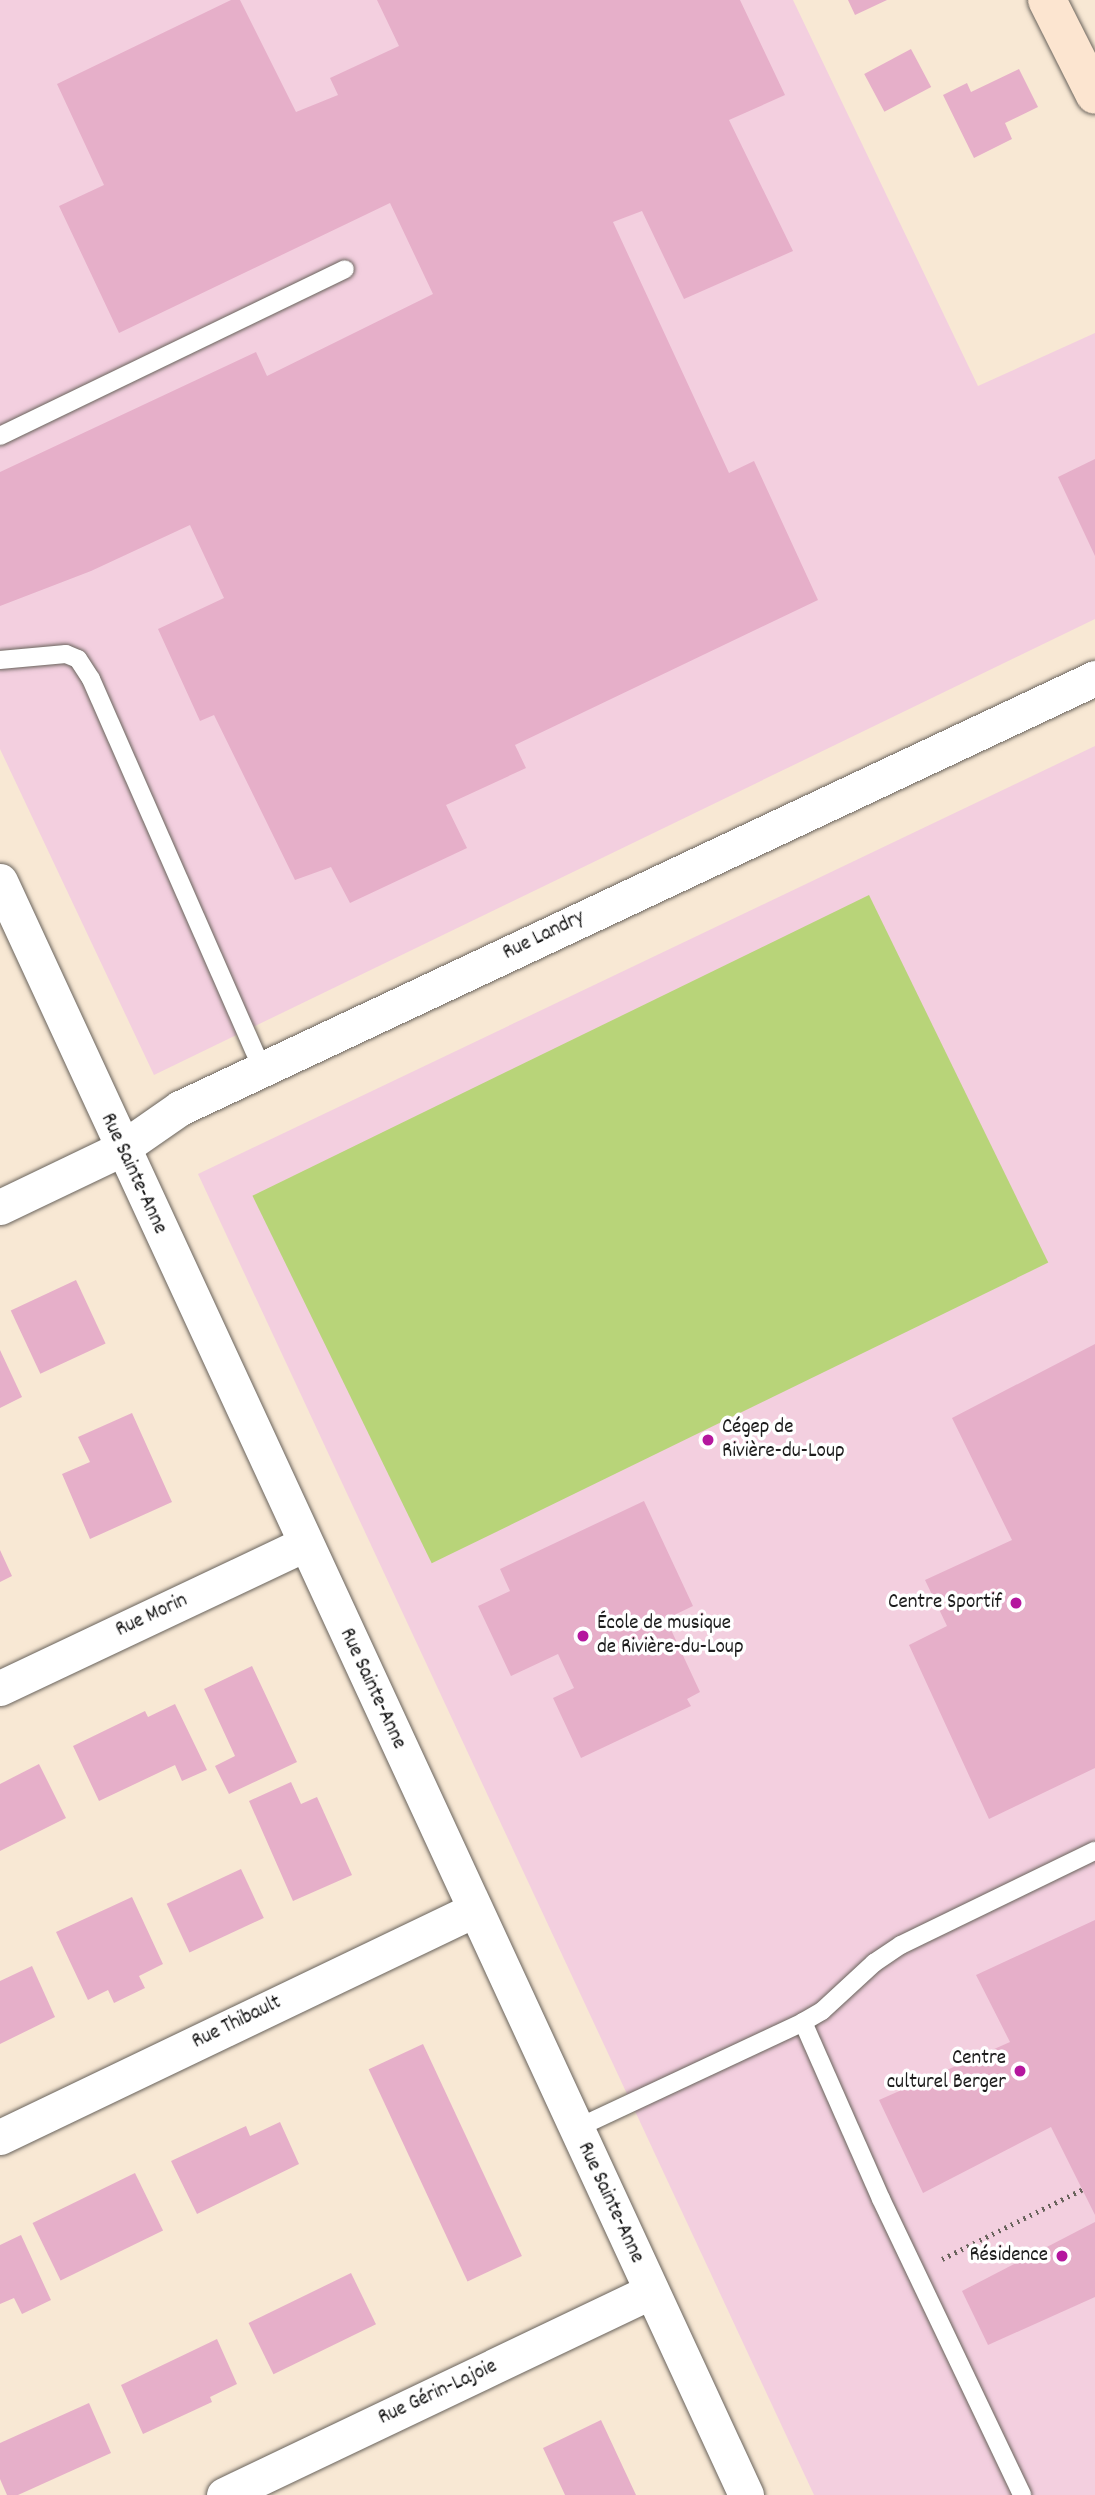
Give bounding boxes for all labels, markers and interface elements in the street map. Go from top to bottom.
street label: Rue Landry [499,905,589,967]
street label: Rue Sainte-Anne [94,1110,172,1238]
place label: Cégep de Rivière-du-Loup [722,1415,845,1465]
marker: Cégep de Rivière-du-Loup [700,1432,716,1448]
street label: Rue Morin [112,1588,192,1644]
place label: Centre Sportif [888,1590,1002,1616]
marker: Centre Sportif [1008,1595,1024,1611]
place label: École de musique de Rivière-du-Loup [597,1611,744,1661]
street label: Rue Sainte-Anne [333,1625,411,1753]
marker: École de musique de Rivière-du-Loup [575,1628,591,1644]
street label: Rue Thibault [188,1991,286,2055]
place label: Centre culturel Berger [887,2046,1006,2096]
marker: Centre culturel Berger [1012,2063,1028,2079]
street label: Rue Sainte-Anne [571,2139,649,2267]
place label: Résidence [970,2243,1048,2269]
marker: Résidence [1054,2248,1070,2264]
street label: Rue Gérin-Lajoie [375,2355,501,2431]

